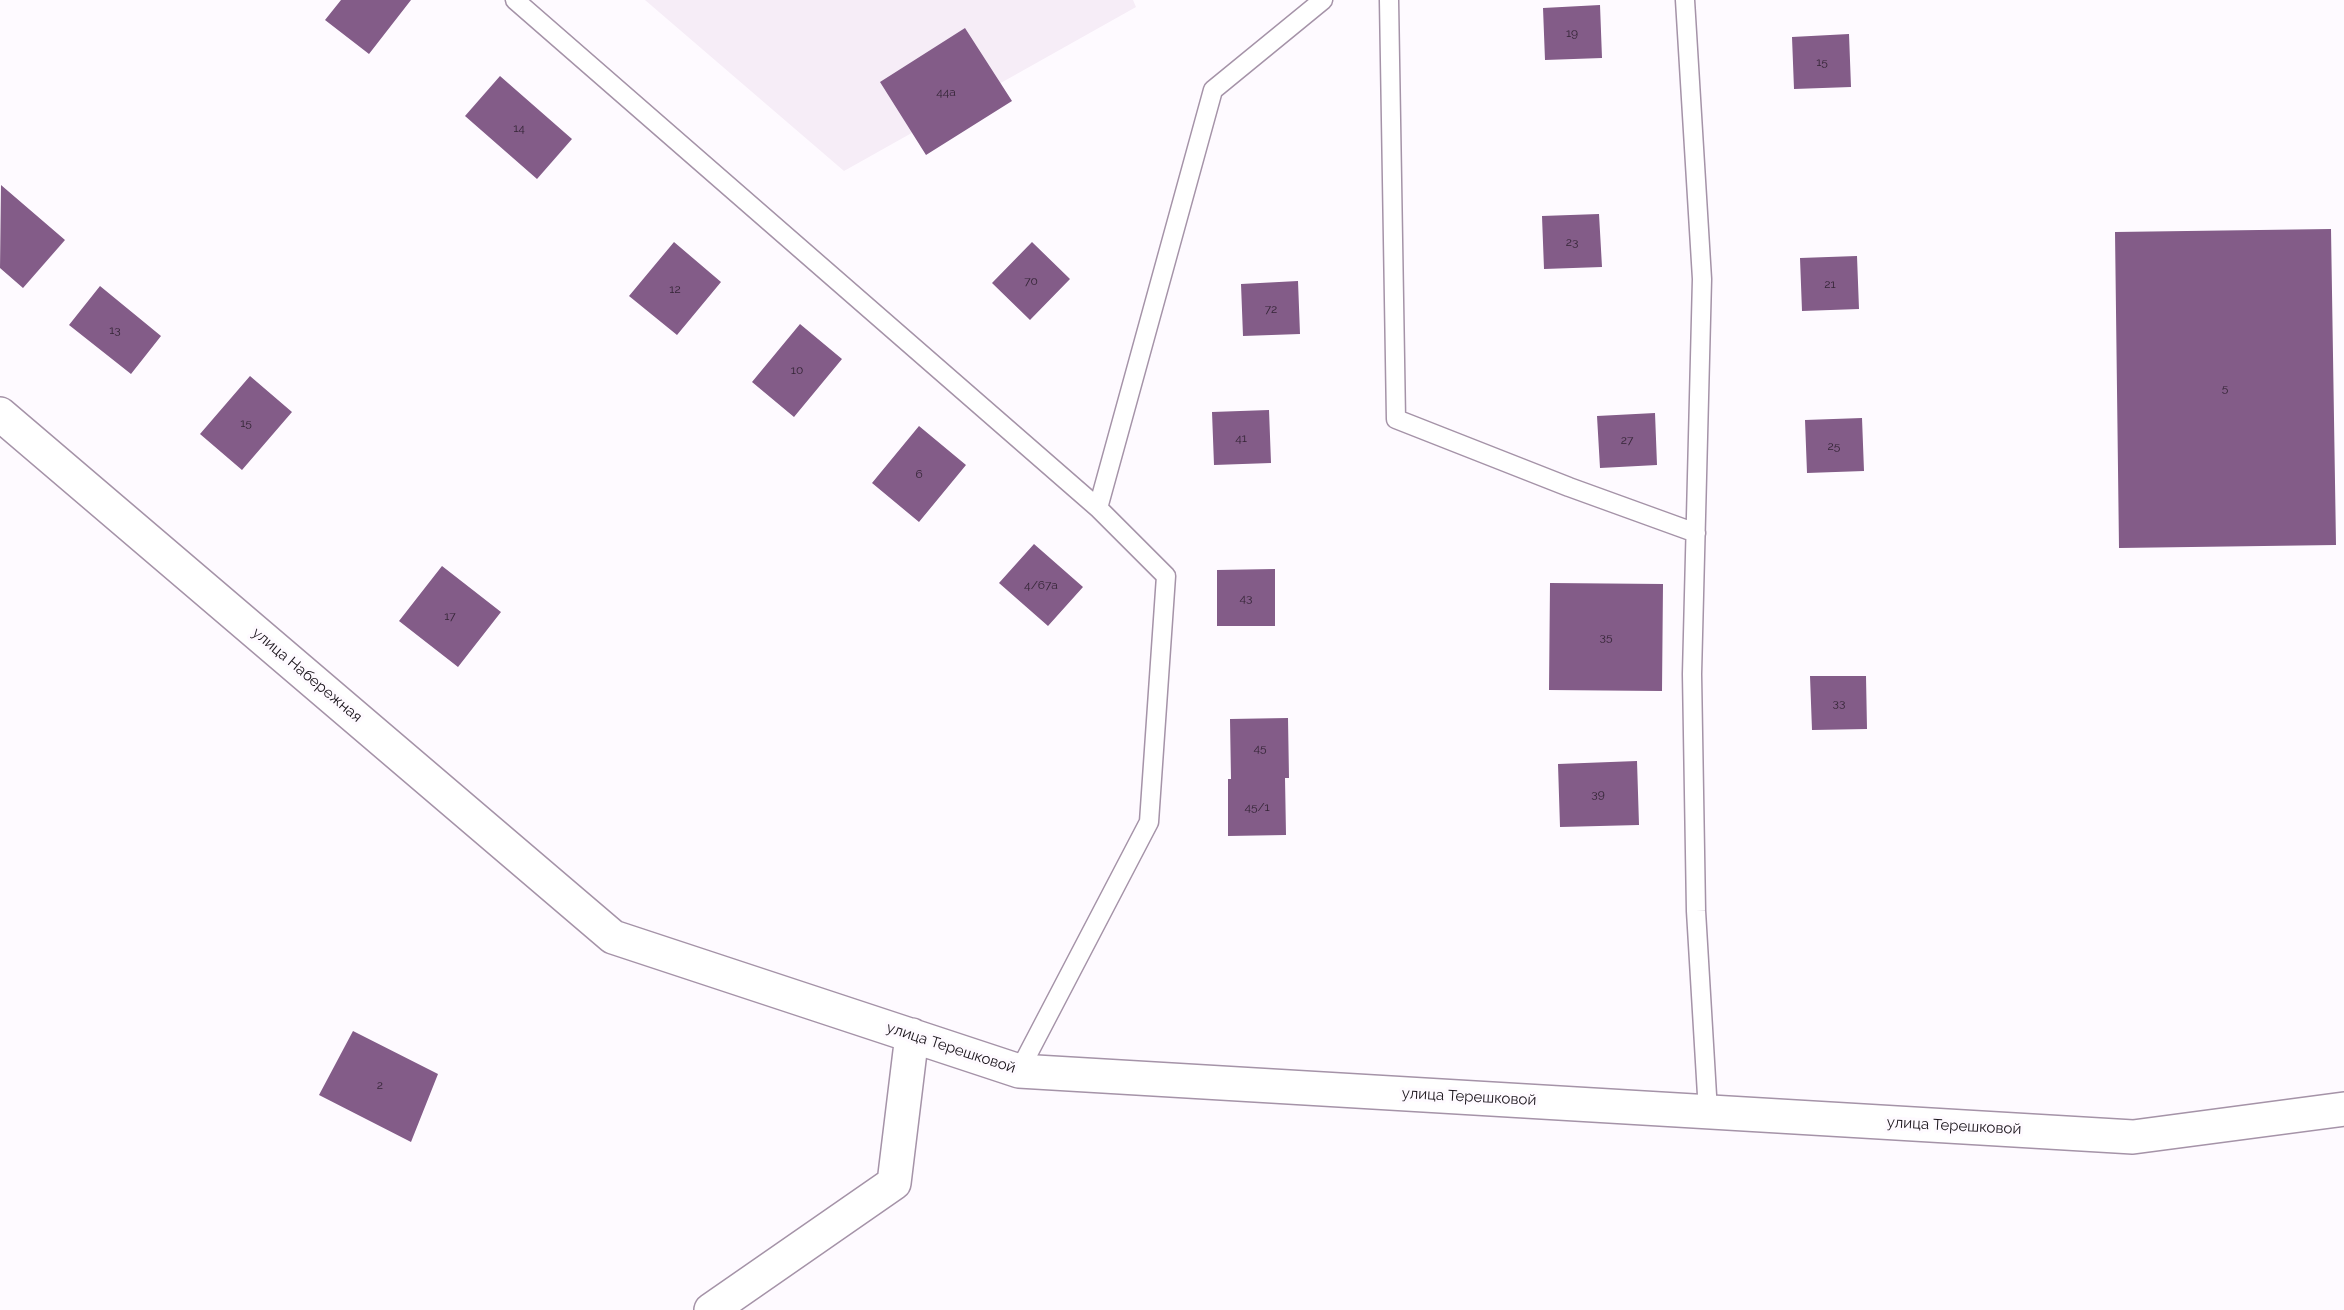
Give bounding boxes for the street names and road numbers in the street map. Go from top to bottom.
street label: улица Набережная [248,624,366,726]
street label: улица Терешковой [884,1019,1018,1077]
street label: улица Терешковой [1401,1084,1537,1110]
street label: улица Терешковой [1886,1113,2022,1139]

